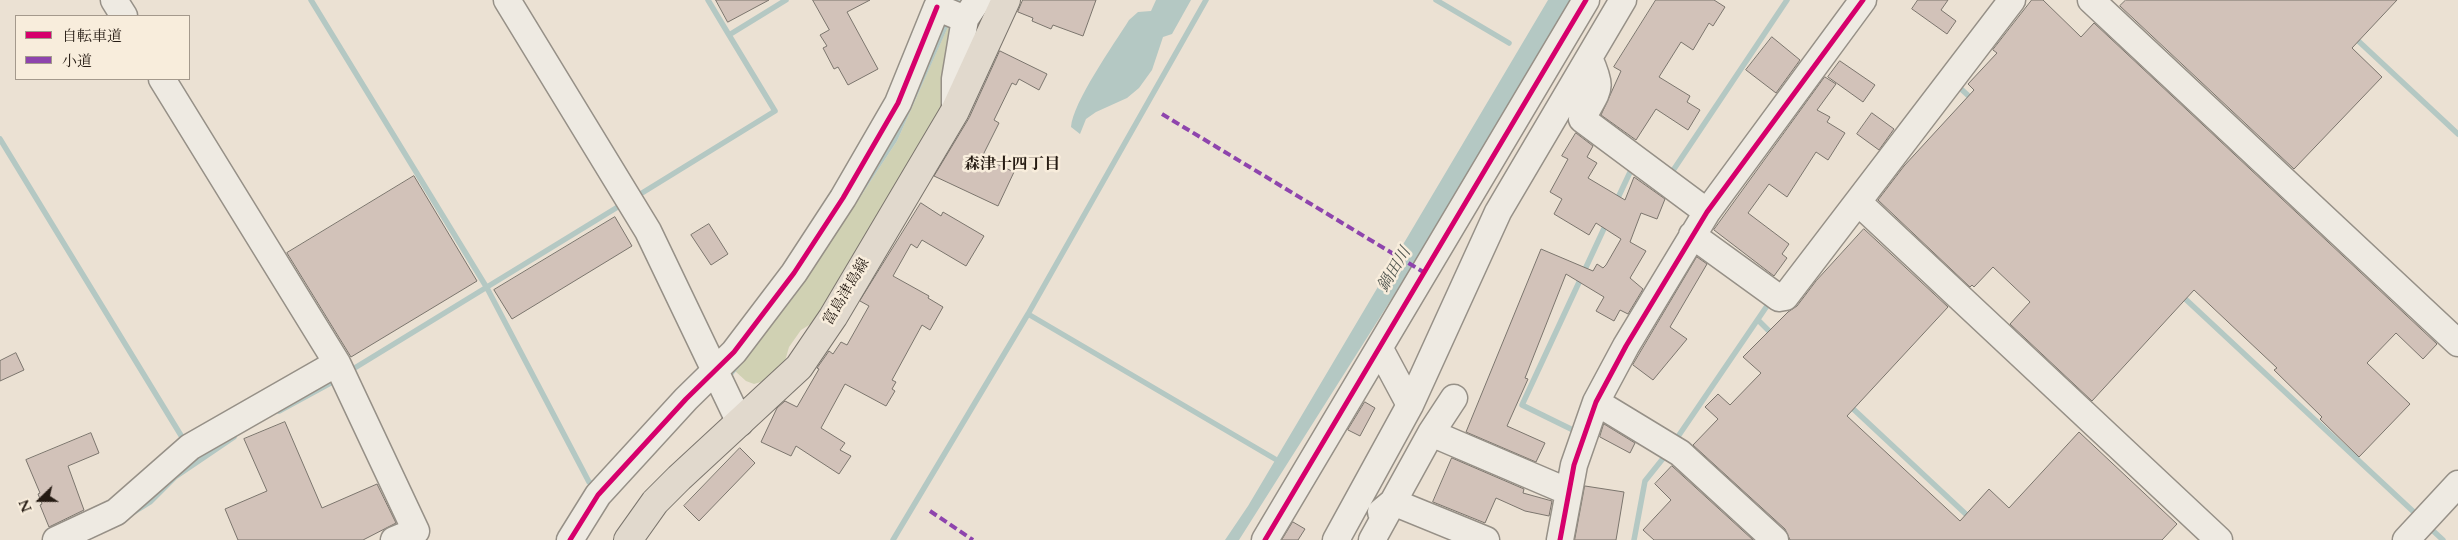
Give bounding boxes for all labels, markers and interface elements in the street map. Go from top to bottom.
legend [15,15,190,80]
text: 自転車道 [62,26,122,46]
text: 小道 [62,51,92,71]
district label: 森津十四丁目 [964,155,1060,175]
water label: 鍋田川 [1374,244,1416,296]
street label: 富島津島線 [820,255,874,329]
north arrow [15,475,65,525]
text: N [15,497,37,515]

